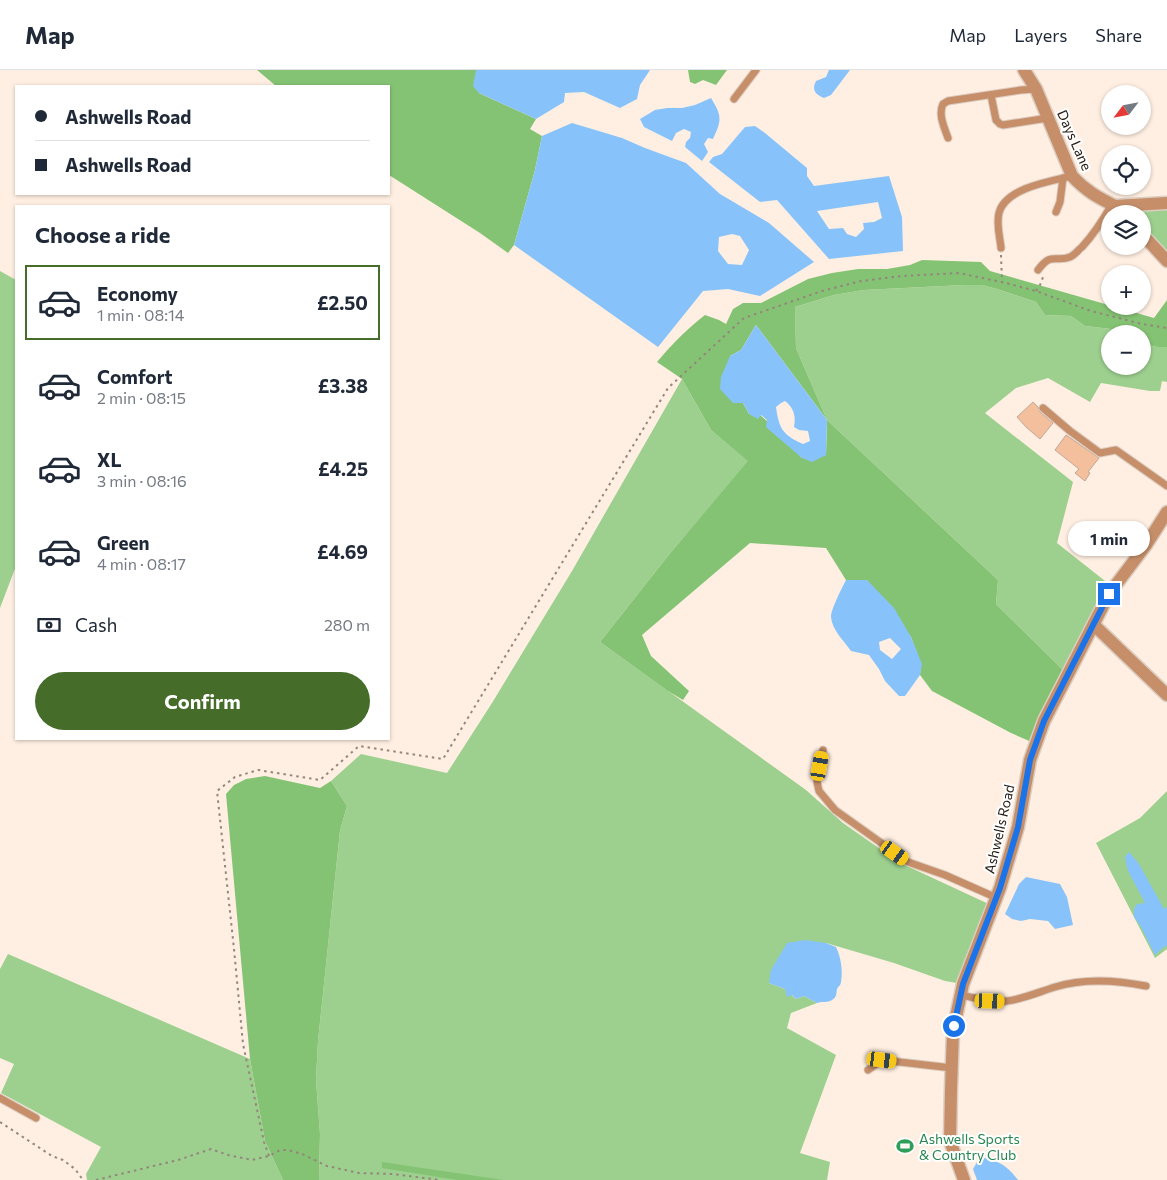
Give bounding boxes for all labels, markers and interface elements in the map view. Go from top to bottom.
text: Map [25,20,75,49]
text: Map [949,24,986,46]
text: Layers [1014,24,1067,46]
text: Share [1095,24,1142,46]
north arrow [1101,85,1151,135]
map controls [1101,85,1151,375]
text: Ashwells Road [65,105,191,128]
street label: Days Lane [1054,107,1096,173]
button: locate [1101,145,1151,195]
text: Ashwells Road [65,153,191,176]
button: layers [1101,205,1151,255]
text: Choose a ride [35,221,170,248]
button: + [1101,265,1151,315]
icon: car [37,280,82,325]
text: Economy [97,282,178,305]
text: £2.50 [317,291,368,314]
text: 1 min · 08:14 [97,305,184,324]
button: − [1101,325,1151,375]
icon: car [37,363,82,408]
text: Comfort [97,365,173,388]
text: £3.38 [318,374,368,397]
text: 2 min · 08:15 [97,388,186,407]
icon: car [37,446,82,491]
text: XL [97,448,122,471]
text: £4.25 [318,457,368,480]
text: 3 min · 08:16 [97,471,187,490]
callout: 1 min [1068,522,1150,556]
icon: car [37,529,82,574]
text: 1 min [1090,529,1128,548]
text: Green [97,531,149,554]
text: £4.69 [317,540,368,563]
text: 4 min · 08:17 [97,554,186,573]
route end [1098,583,1120,605]
icon: cash [35,611,63,639]
text: Cash [75,613,117,636]
text: 280 m [324,615,370,634]
button: Confirm [35,672,370,730]
car [810,750,829,782]
street label: Ashwells Road [980,783,1018,875]
car [878,838,911,868]
car [974,993,1005,1009]
route start [943,1015,965,1037]
car [866,1051,897,1069]
place label: Ashwells Sports & Country Club [919,1130,1020,1163]
sports icon: Ashwells Sports & Country Club [895,1136,915,1156]

